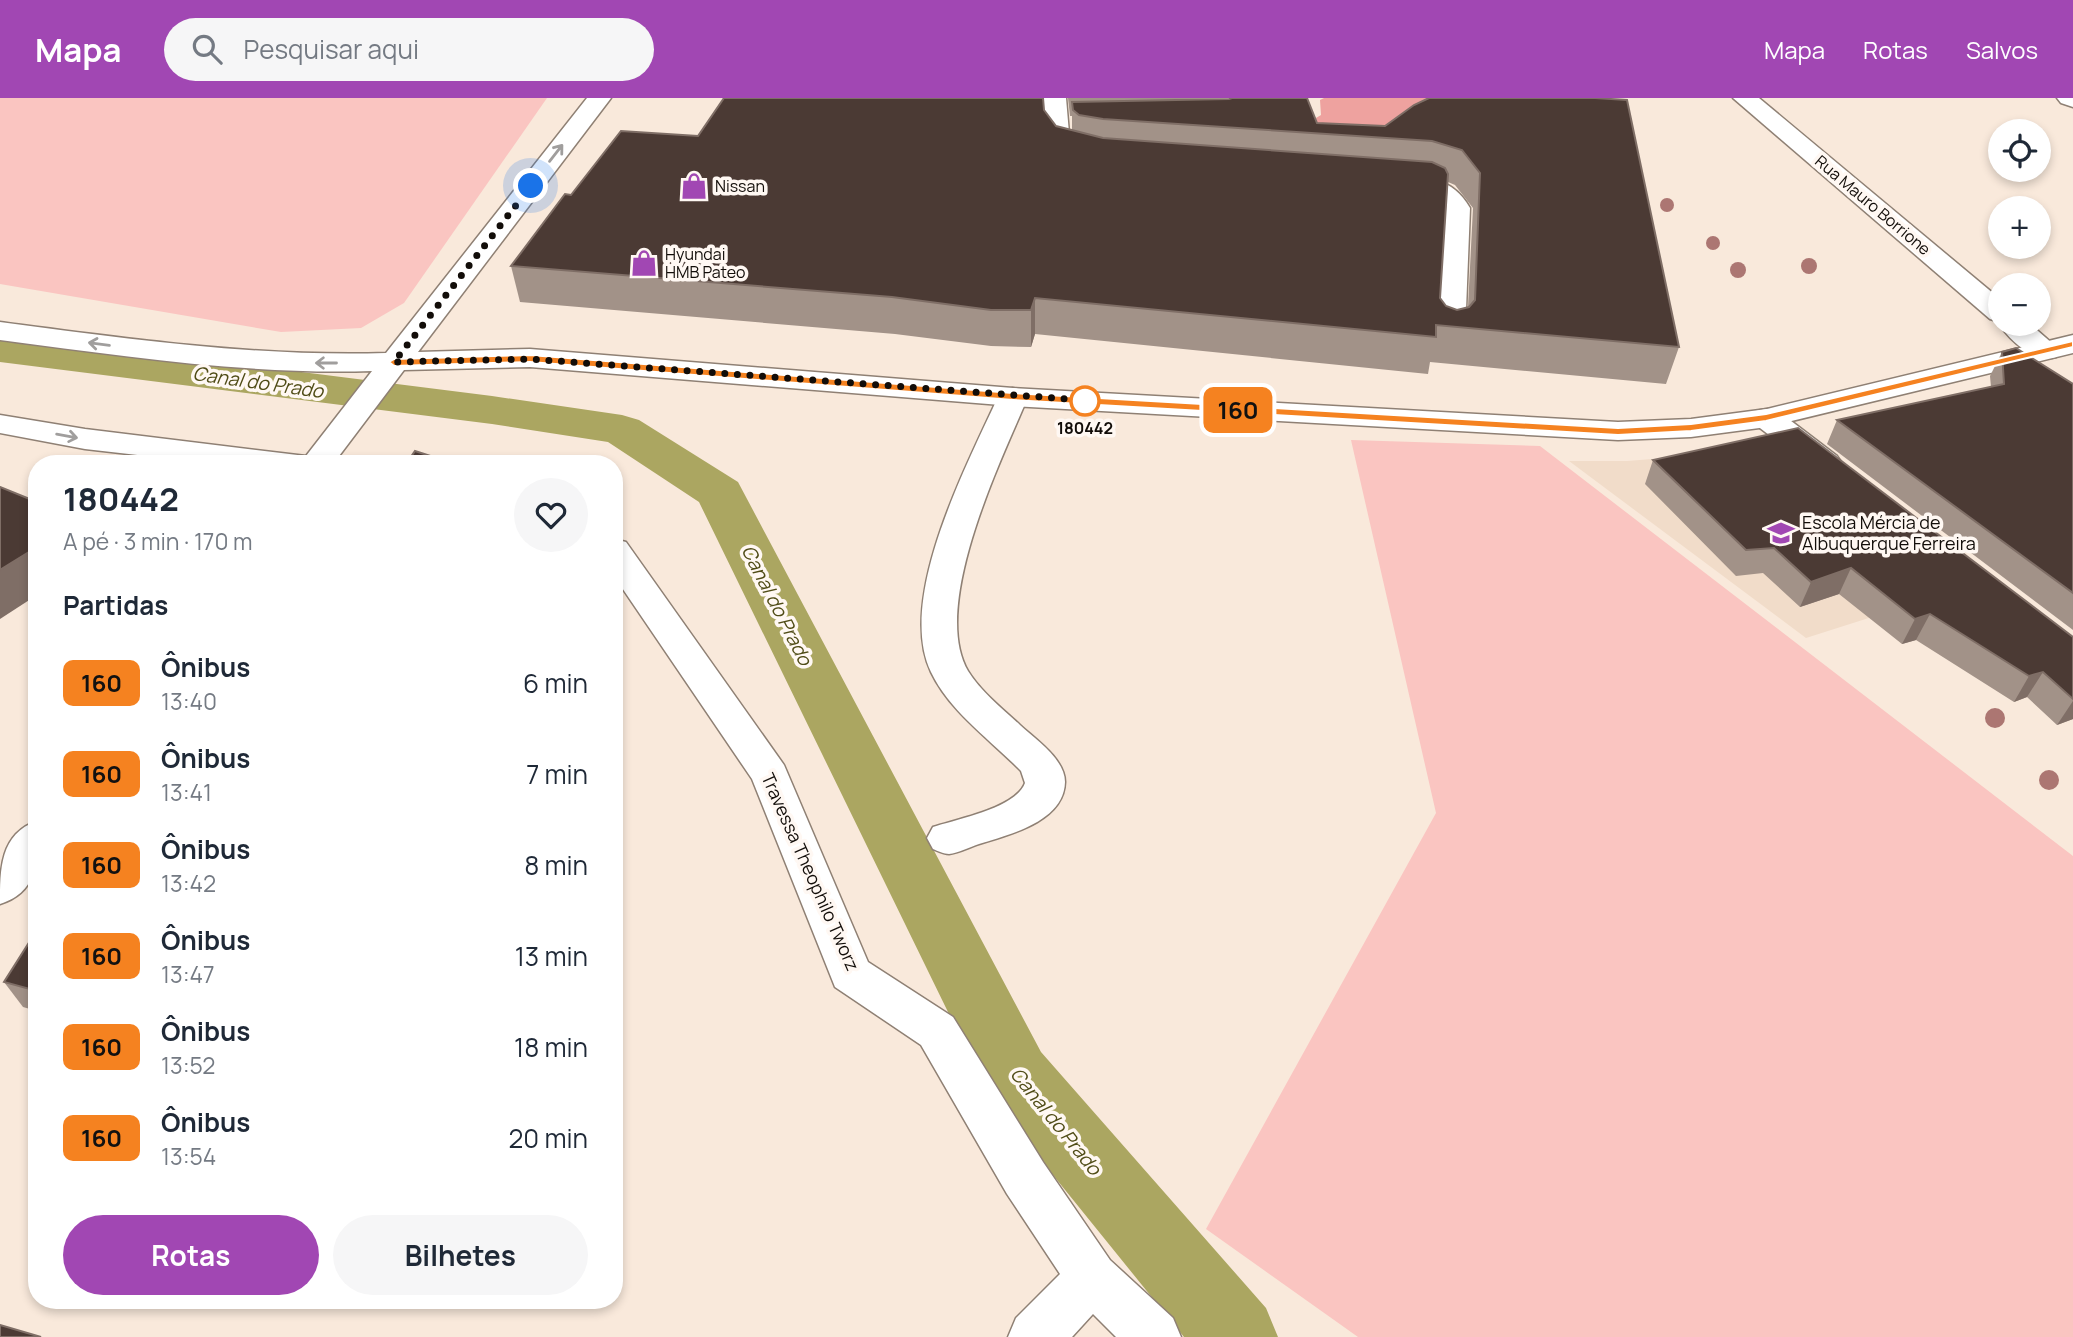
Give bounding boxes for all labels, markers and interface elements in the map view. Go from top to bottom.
search box [164,18,654,81]
text: Mapa [35,27,122,72]
icon: search [188,30,226,68]
text: Pesquisar aqui [244,31,419,67]
text: Mapa [1764,33,1825,66]
text: Rotas [1863,33,1928,66]
text: Salvos [1966,33,2038,66]
map controls [1988,119,2051,336]
button: locate [1988,119,2051,182]
one-way arrow [548,145,563,163]
street label: Rua Mauro Borrione [1811,150,1935,260]
your location [513,168,548,203]
shop icon: Nissan [679,171,709,201]
place label: Nissan [715,175,765,197]
button: + [1988,196,2051,259]
place label: Hyundai HMB Pateo [665,243,746,283]
shop icon: Hyundai HMB Pateo [629,248,659,278]
button: − [1988,273,2051,336]
one-way arrow [89,337,111,350]
one-way arrow [315,356,338,370]
water label: Canal do Prado [191,360,327,404]
marker: 180442 [1070,386,1100,416]
line badge: 160 [1198,387,1278,433]
text: 160 [1217,393,1259,426]
place label: 180442 [1057,417,1113,439]
one-way arrow [55,430,78,443]
text: 180442 [63,476,179,521]
button: heart [514,478,588,552]
place label: Escola Mércia de Albuquerque Ferreira [1802,510,1976,555]
school or university icon: Escola Mércia de Albuquerque Ferreira [1766,518,1796,548]
text: A pé · 3 min · 170 m [63,525,253,557]
water label: Canal do Prado [736,541,819,671]
text: Partidas [63,587,168,623]
text: Ônibus [161,649,250,685]
text: 6 min [523,665,588,701]
text: 160 [81,666,122,699]
text: 13:40 [161,685,217,717]
text: Ônibus [161,740,250,776]
text: 7 min [526,756,588,792]
text: 160 [81,757,122,790]
street label: Travessa Theophilo Tworz [756,769,865,974]
text: 13:41 [161,776,212,808]
text: Ônibus [161,831,250,867]
text: 8 min [524,847,588,883]
text: 160 [81,848,122,881]
text: 13:42 [161,867,216,899]
text: Ônibus [161,922,250,958]
text: 13 min [515,938,588,974]
text: 160 [81,939,122,972]
text: 13:47 [161,958,215,990]
text: Ônibus [161,1013,250,1049]
text: 18 min [514,1029,588,1065]
text: 160 [81,1030,122,1063]
text: 13:52 [161,1049,215,1081]
water label: Canal do Prado [1005,1062,1109,1182]
text: Ônibus [161,1104,250,1140]
text: 20 min [509,1120,588,1156]
text: 160 [81,1121,122,1154]
text: 13:54 [161,1140,216,1172]
button: Rotas [63,1215,319,1295]
button: Bilhetes [333,1215,588,1295]

